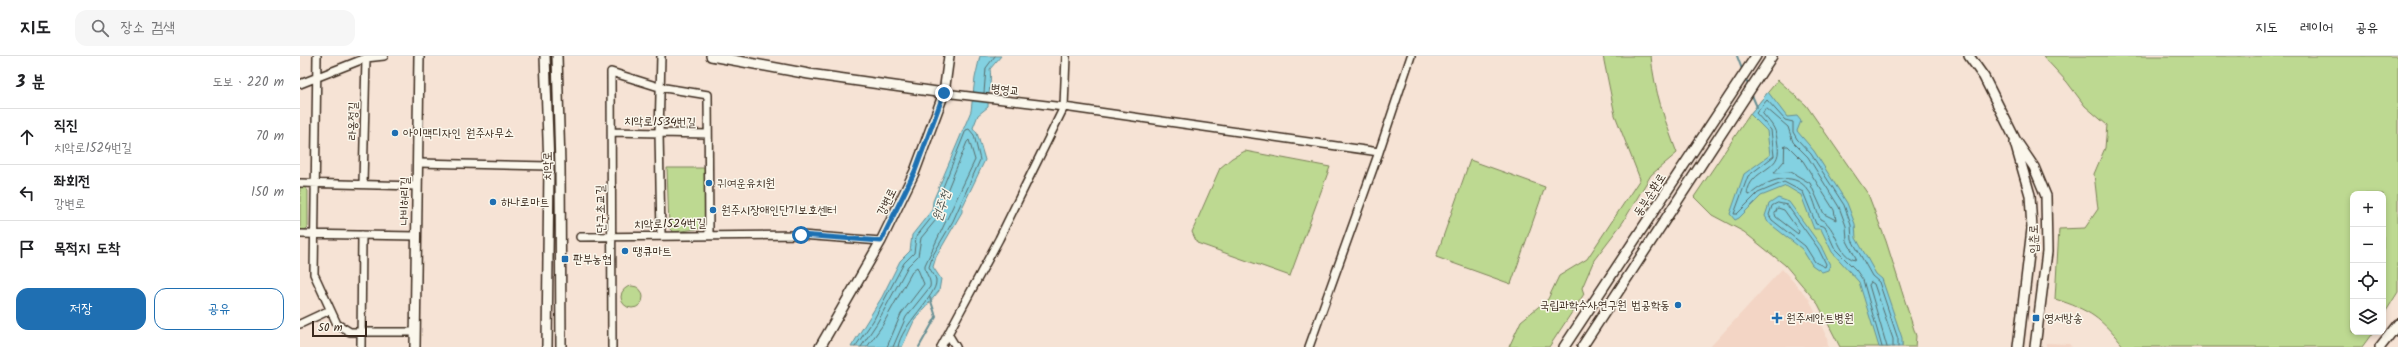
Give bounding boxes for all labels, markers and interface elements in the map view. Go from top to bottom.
search box [75,10,355,46]
text: 지도 [20,13,51,43]
text: 장소 검색 [121,16,175,40]
icon: search [89,17,111,39]
text: 지도 [2255,17,2278,39]
text: 레이어 [2300,17,2333,39]
text: 공유 [2355,17,2378,39]
text: 3 분 [16,69,46,96]
text: 도보 · 220 m [212,72,284,93]
street label: 병영교 [989,79,1021,101]
route end [935,84,953,102]
street label: 라옹정길 [343,101,363,140]
street label: 치악로1534번길 [624,112,696,132]
text: 직진 [54,114,78,138]
place label: 아이맥디자인 원주사무소 [403,124,514,143]
icon: ahead [16,126,38,148]
text: 70 m [256,126,284,147]
marker: 아이맥디자인 원주사무소 [390,128,400,138]
text: 치악로1524번길 [54,138,132,159]
street label: 치악로 [538,151,558,181]
text: 좌회전 [54,170,90,194]
street label: 동부순환로 [1629,170,1671,220]
place label: 귀여운유치원 [717,174,775,193]
street label: 나비허리길 [395,176,415,225]
marker: 귀여운유치원 [704,178,714,188]
icon: left [16,182,38,204]
text: 150 m [251,182,284,203]
street label: 단구초교길 [591,184,611,233]
street label: 강변로 [872,185,902,219]
water label: 원주천 [927,186,957,224]
map controls [2350,191,2386,335]
button: + [2350,191,2386,227]
place label: 하나로마트 [501,193,549,212]
text: 강변로 [54,194,85,215]
marker: 하나로마트 [488,197,498,207]
place label: 원주시장애인단기보호센터 [721,201,837,220]
marker: 원주시장애인단기보호센터 [708,205,718,215]
street label: 치악로1524번길 [634,214,707,234]
street label: 입춘로 [2024,224,2044,254]
route start [792,226,810,244]
button: − [2350,227,2386,263]
text: 목적지 도착 [54,237,120,261]
icon: arrive [16,238,38,260]
place label: 땡큐마트 [633,242,672,261]
marker: 땡큐마트 [620,246,630,256]
place label: 판부농협 [573,250,612,269]
marker: 판부농협 [560,254,570,264]
button: locate [2350,263,2386,299]
button: 저장 [16,288,146,330]
button: 공유 [154,288,284,330]
place label: 국립과학수사연구원 법공학동 [1540,296,1670,315]
button: layers [2350,299,2386,335]
marker: 국립과학수사연구원 법공학동 [1673,300,1683,310]
place label: 원주세안트병원 [1786,309,1854,328]
place label: 영서방송 [2044,309,2083,328]
marker: 원주세안트병원 [1771,312,1783,324]
marker: 영서방송 [2031,313,2041,323]
scale bar [312,319,367,338]
text: 50 m [318,319,343,337]

